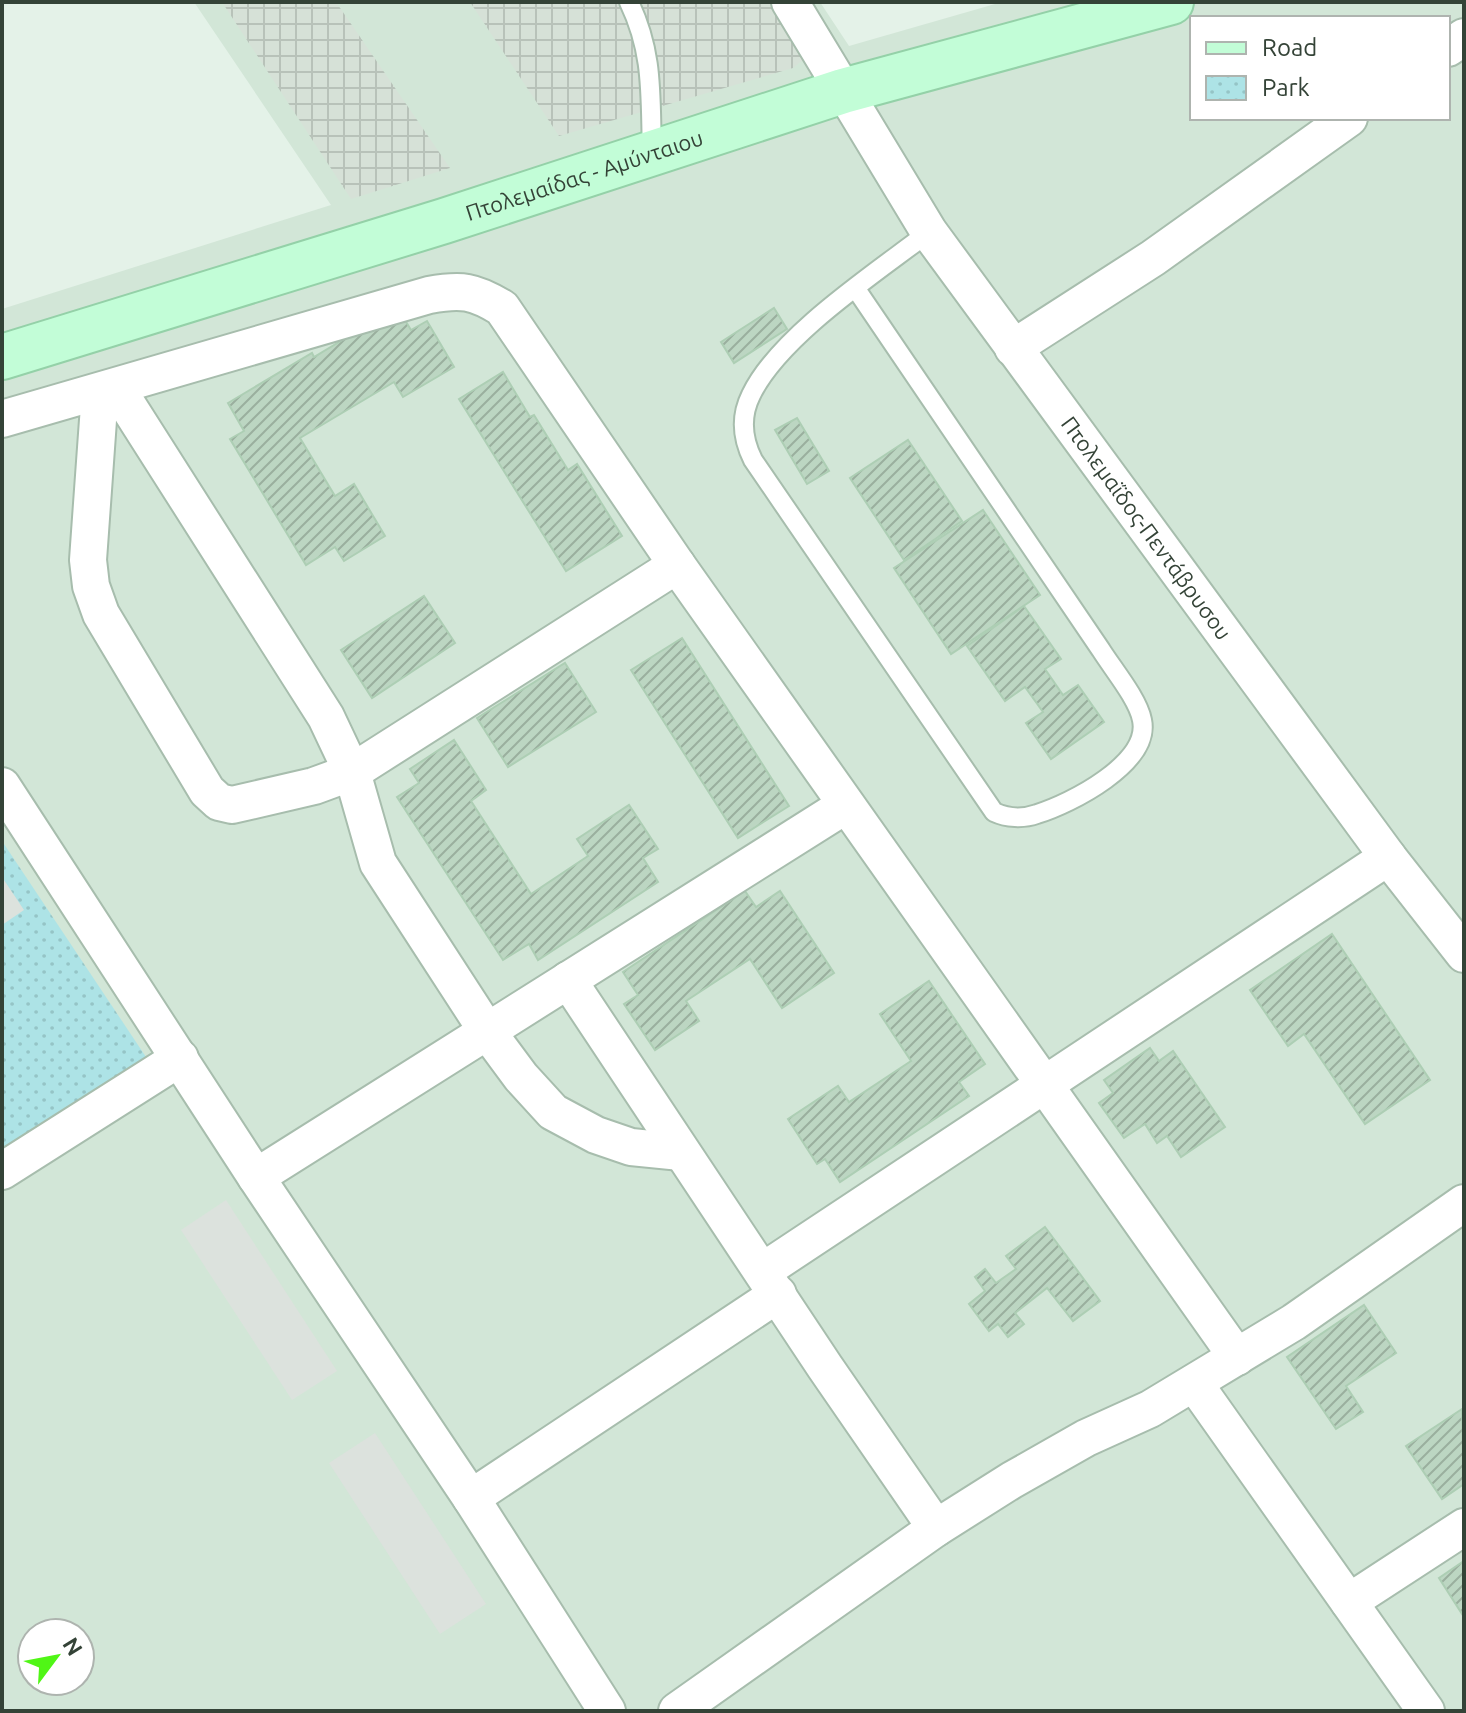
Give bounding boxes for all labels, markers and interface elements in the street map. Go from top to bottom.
legend [1190,16,1450,120]
text: Road [1262,34,1317,61]
text: Park [1262,74,1310,101]
street label: Πτολεμαίδας - Αμύνταιου [462,124,706,225]
street label: Πτολεμαΐδος-Πεντάβρυσου [1057,411,1237,644]
north arrow [16,1617,96,1697]
text: N [58,1633,88,1660]

